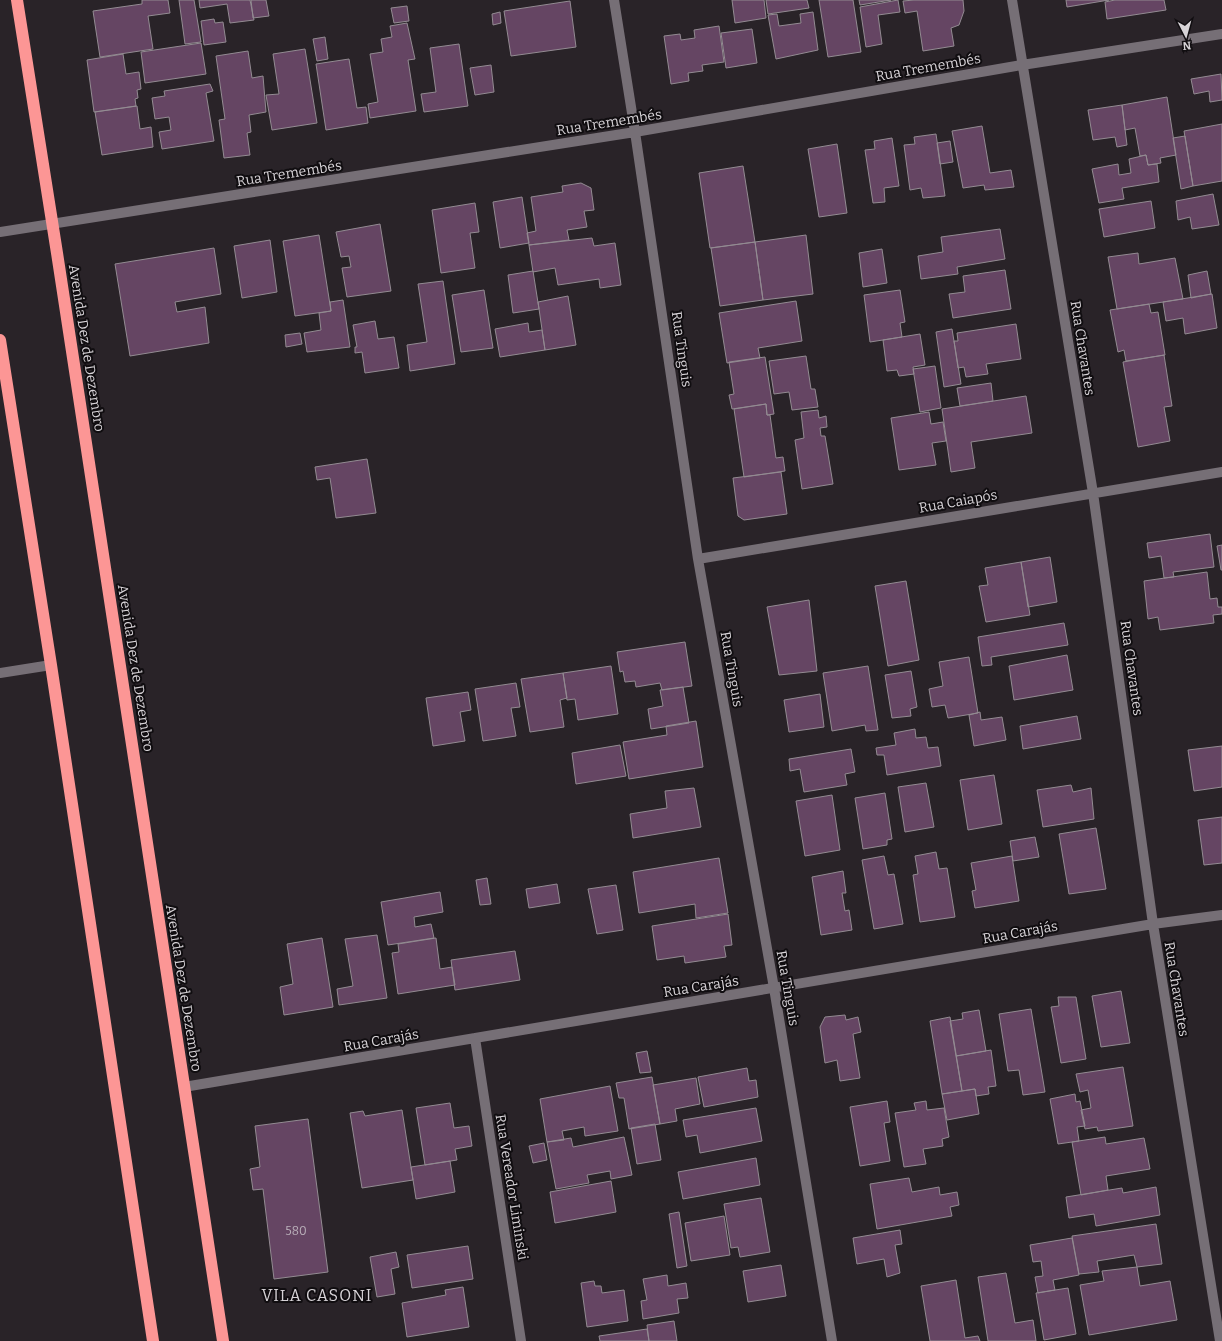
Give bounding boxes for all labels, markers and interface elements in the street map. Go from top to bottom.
north arrow [1166,16,1206,56]
text: N [1182,39,1192,52]
street label: Rua Tremembés [874,50,982,85]
street label: Rua Tremembés [555,106,663,139]
street label: Rua Tremembés [235,157,343,190]
street label: Avenida Dez de Dezembro [65,263,108,433]
street label: Rua Chavantes [1067,300,1098,397]
street label: Rua Tinguis [668,310,695,388]
street label: Rua Caiapós [918,486,999,517]
street label: Avenida Dez de Dezembro [114,583,157,753]
street label: Rua Chavantes [1116,620,1147,717]
street label: Rua Tinguis [717,630,747,708]
street label: Avenida Dez de Dezembro [162,903,205,1073]
street label: Rua Carajás [981,918,1059,947]
street label: Rua Chavantes [1161,941,1192,1038]
street label: Rua Tinguis [773,949,803,1027]
street label: Rua Carajás [662,972,740,1001]
street label: Rua Carajás [342,1026,420,1055]
street label: Rua Vereador Liminski [492,1113,531,1261]
house number: 580 [285,1224,307,1238]
district label: VILA CASONI [262,1286,372,1305]

